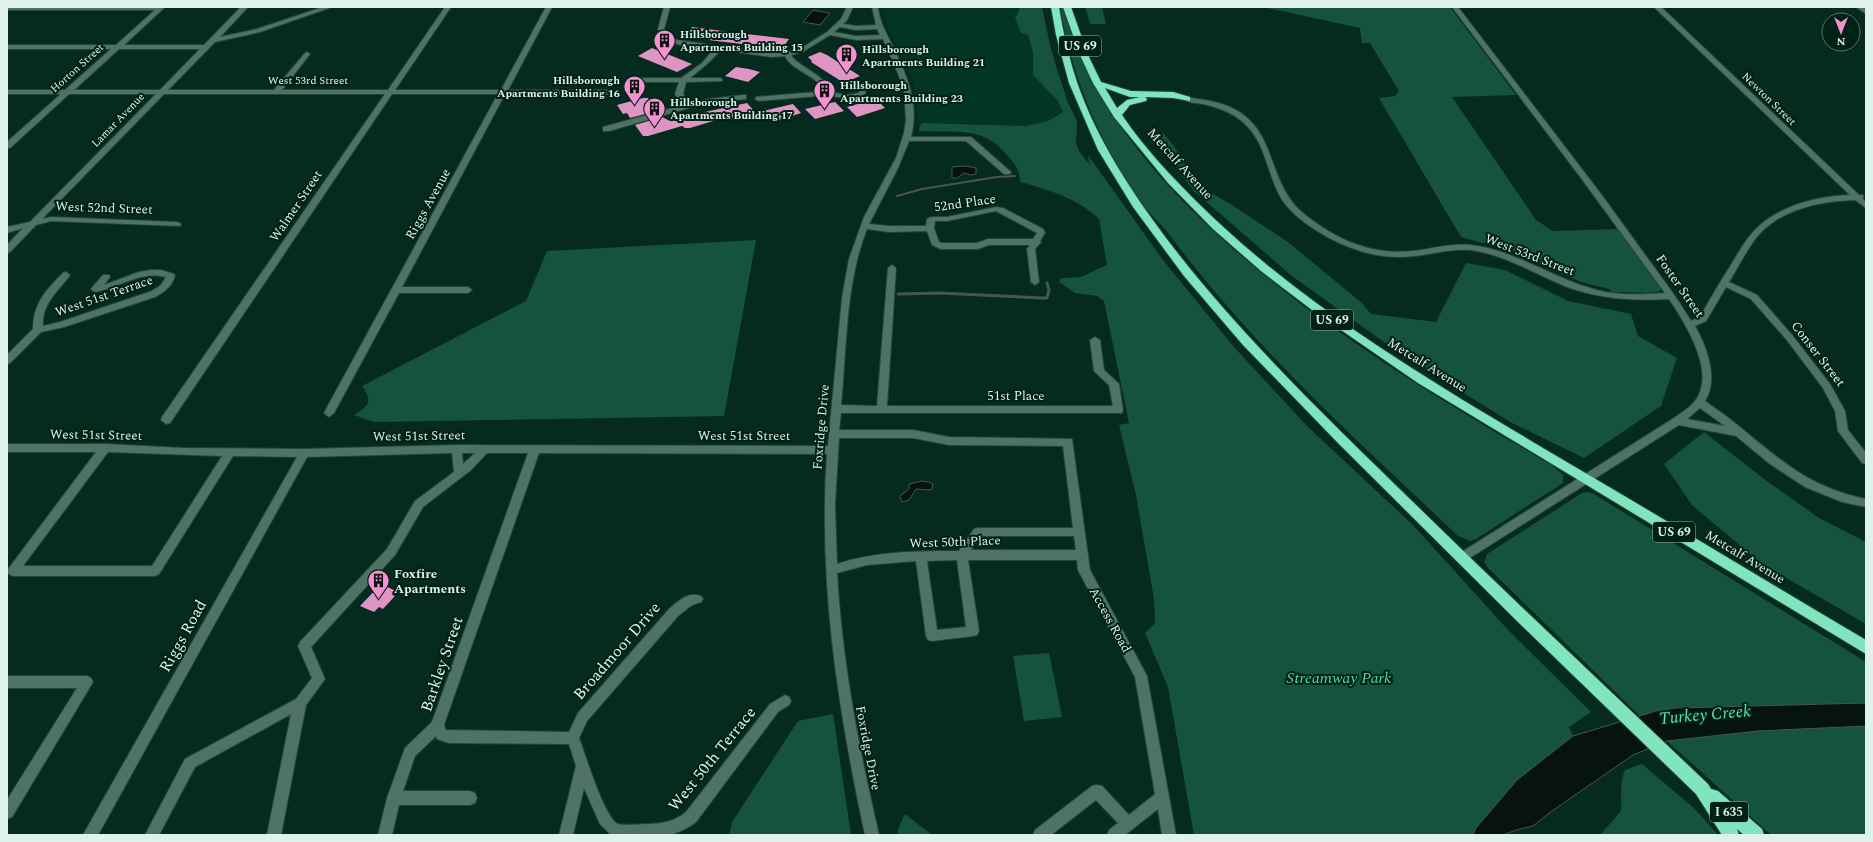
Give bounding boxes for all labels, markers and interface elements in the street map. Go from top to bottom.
north arrow [1821,12,1861,52]
place label: Hillsborough Apartments Building 15 [680,26,803,56]
building icon: Hillsborough Apartments Building 15 [652,27,678,60]
text: N [1836,33,1845,50]
road number: US 69 [1059,36,1101,56]
street label: Horton Street [46,39,108,97]
place label: Hillsborough Apartments Building 21 [862,41,985,71]
building icon: Hillsborough Apartments Building 21 [833,42,859,75]
street label: Newton Street [1738,68,1800,130]
street label: West 53rd Street [268,72,348,89]
place label: Hillsborough Apartments Building 16 [497,72,620,102]
building icon: Hillsborough Apartments Building 16 [622,73,648,106]
place label: Hillsborough Apartments Building 23 [840,77,963,107]
building icon: Hillsborough Apartments Building 23 [811,78,837,111]
street label: Lamar Avenue [87,89,149,151]
place label: Hillsborough Apartments Building 17 [670,94,793,124]
building icon: Hillsborough Apartments Building 17 [641,95,667,128]
street label: Metcalf Avenue [1142,124,1218,204]
street label: Riggs Avenue [400,165,456,243]
street label: Walmer Street [265,166,328,246]
street label: 52nd Place [933,189,997,217]
street label: West 52nd Street [55,196,153,220]
street label: West 53rd Street [1482,229,1578,281]
street label: Foster Street [1651,250,1710,322]
street label: West 51st Terrace [52,270,156,322]
road number: US 69 [1311,310,1353,330]
street label: Conser Street [1786,317,1850,391]
street label: Metcalf Avenue [1383,333,1471,397]
street label: Foxridge Drive [807,383,835,471]
street label: 51st Place [987,386,1045,406]
street label: West 51st Street [50,424,143,446]
street label: West 51st Street [373,425,466,447]
street label: West 51st Street [698,426,791,446]
road number: US 69 [1653,522,1695,542]
street label: Metcalf Avenue [1701,525,1789,589]
street label: West 50th Place [909,530,1001,554]
place label: Foxfire Apartments [394,564,466,599]
building icon: Foxfire Apartments [365,568,391,601]
street label: Access Road [1084,584,1136,656]
street label: Riggs Road [153,595,213,677]
street label: Broadmoor Drive [568,597,666,705]
street label: Barkley Street [414,613,470,715]
park label: Streamway Park [1286,666,1392,690]
water label: Turkey Creek [1658,698,1752,732]
street label: West 50th Terrace [662,702,762,816]
street label: Foxridge Drive [850,704,886,792]
road number: I 635 [1710,802,1748,822]

